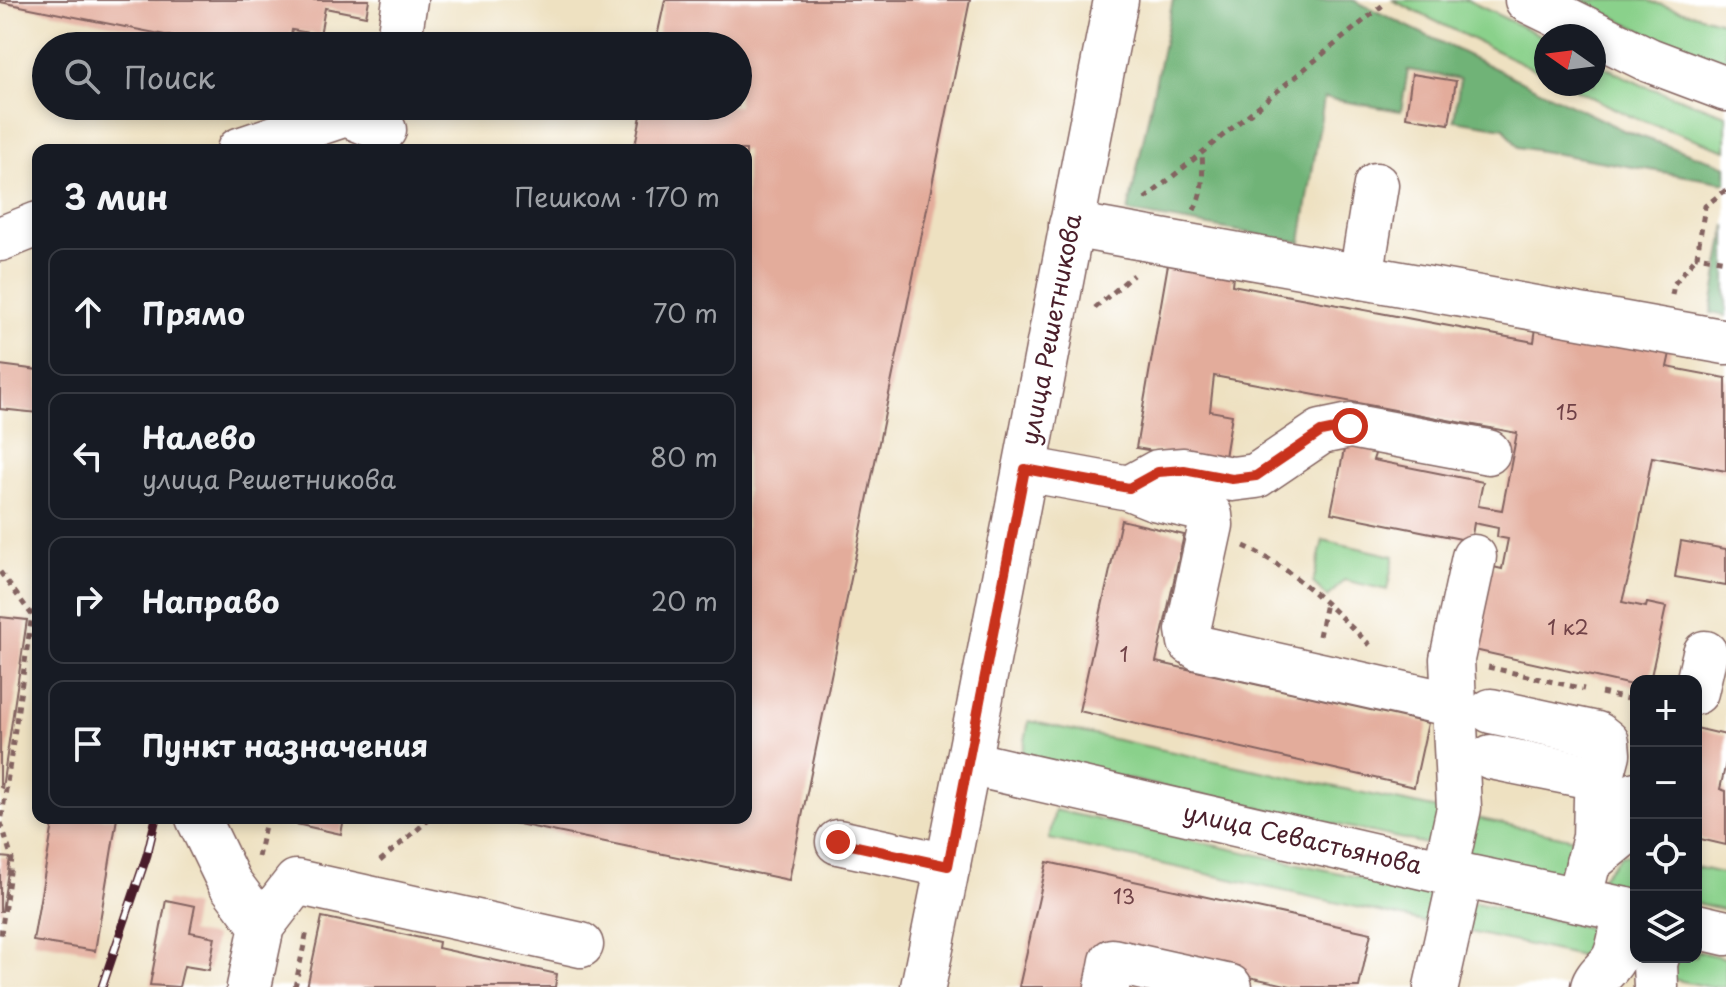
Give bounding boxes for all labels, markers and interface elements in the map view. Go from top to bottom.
north arrow [1534,24,1606,96]
search box [32,32,752,120]
icon: search [60,54,104,98]
text: Поиск [124,54,215,99]
text: 3 мин [64,170,168,222]
text: Пешком · 170 m [514,177,720,216]
street label: улица Решетникова [1010,211,1090,448]
icon: ahead [66,290,110,334]
text: Прямо [142,290,245,335]
text: 70 m [653,293,718,332]
house number: 15 [1556,397,1578,427]
route start [1332,408,1368,444]
text: Налево [142,414,256,459]
icon: left [66,434,110,478]
text: 80 m [650,437,718,476]
text: улица Решетникова [142,459,396,498]
icon: right [66,578,110,622]
text: Направо [142,578,280,623]
text: 20 m [651,581,718,620]
house number: 1 к2 [1547,612,1589,642]
house number: 1 [1120,639,1128,669]
map controls [1630,675,1702,963]
button: + [1630,675,1702,747]
icon: arrive [66,722,110,766]
text: Пункт назначения [142,722,428,767]
button: − [1630,747,1702,819]
street label: улица Севастьянова [1180,793,1426,882]
button: locate [1630,819,1702,891]
route end [820,824,856,860]
house number: 13 [1113,881,1135,911]
button: layers [1630,891,1702,963]

